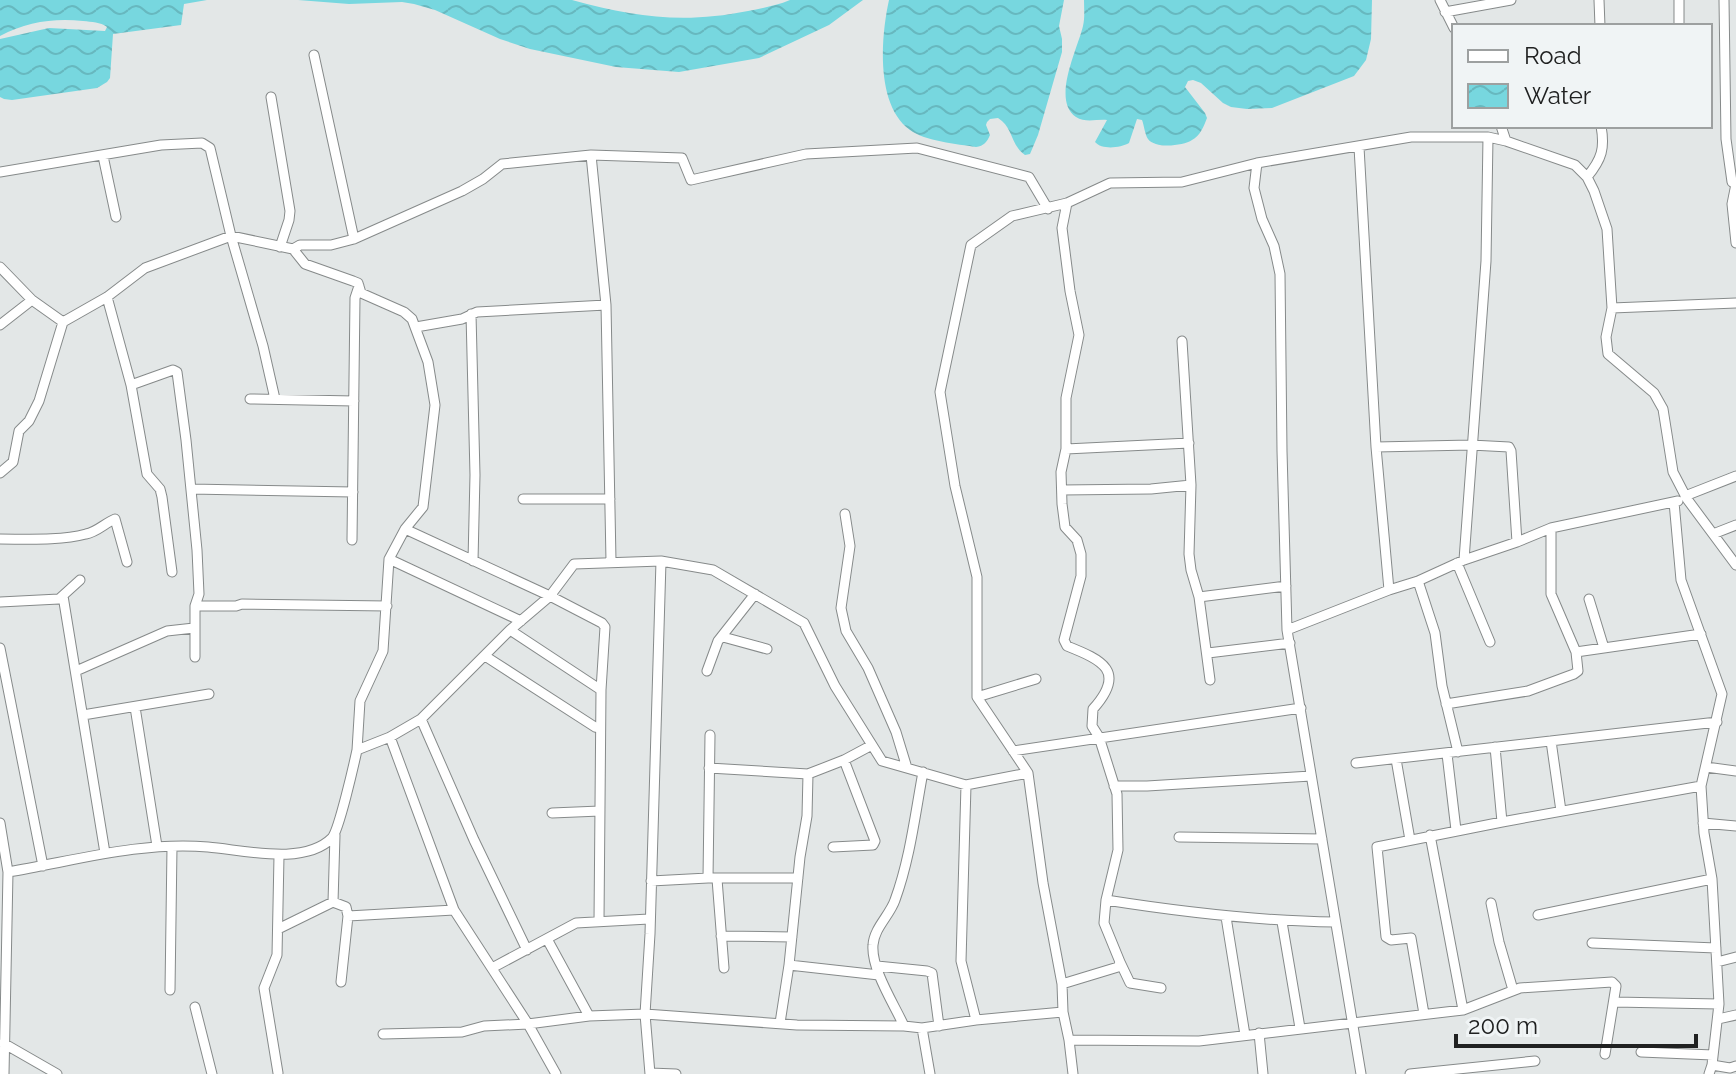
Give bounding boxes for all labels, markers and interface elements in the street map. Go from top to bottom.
legend [1452,24,1712,128]
text: Road [1524,41,1582,70]
text: Water [1524,81,1592,110]
scale bar [1456,998,1696,1048]
text: 200 m [1468,1011,1538,1040]

